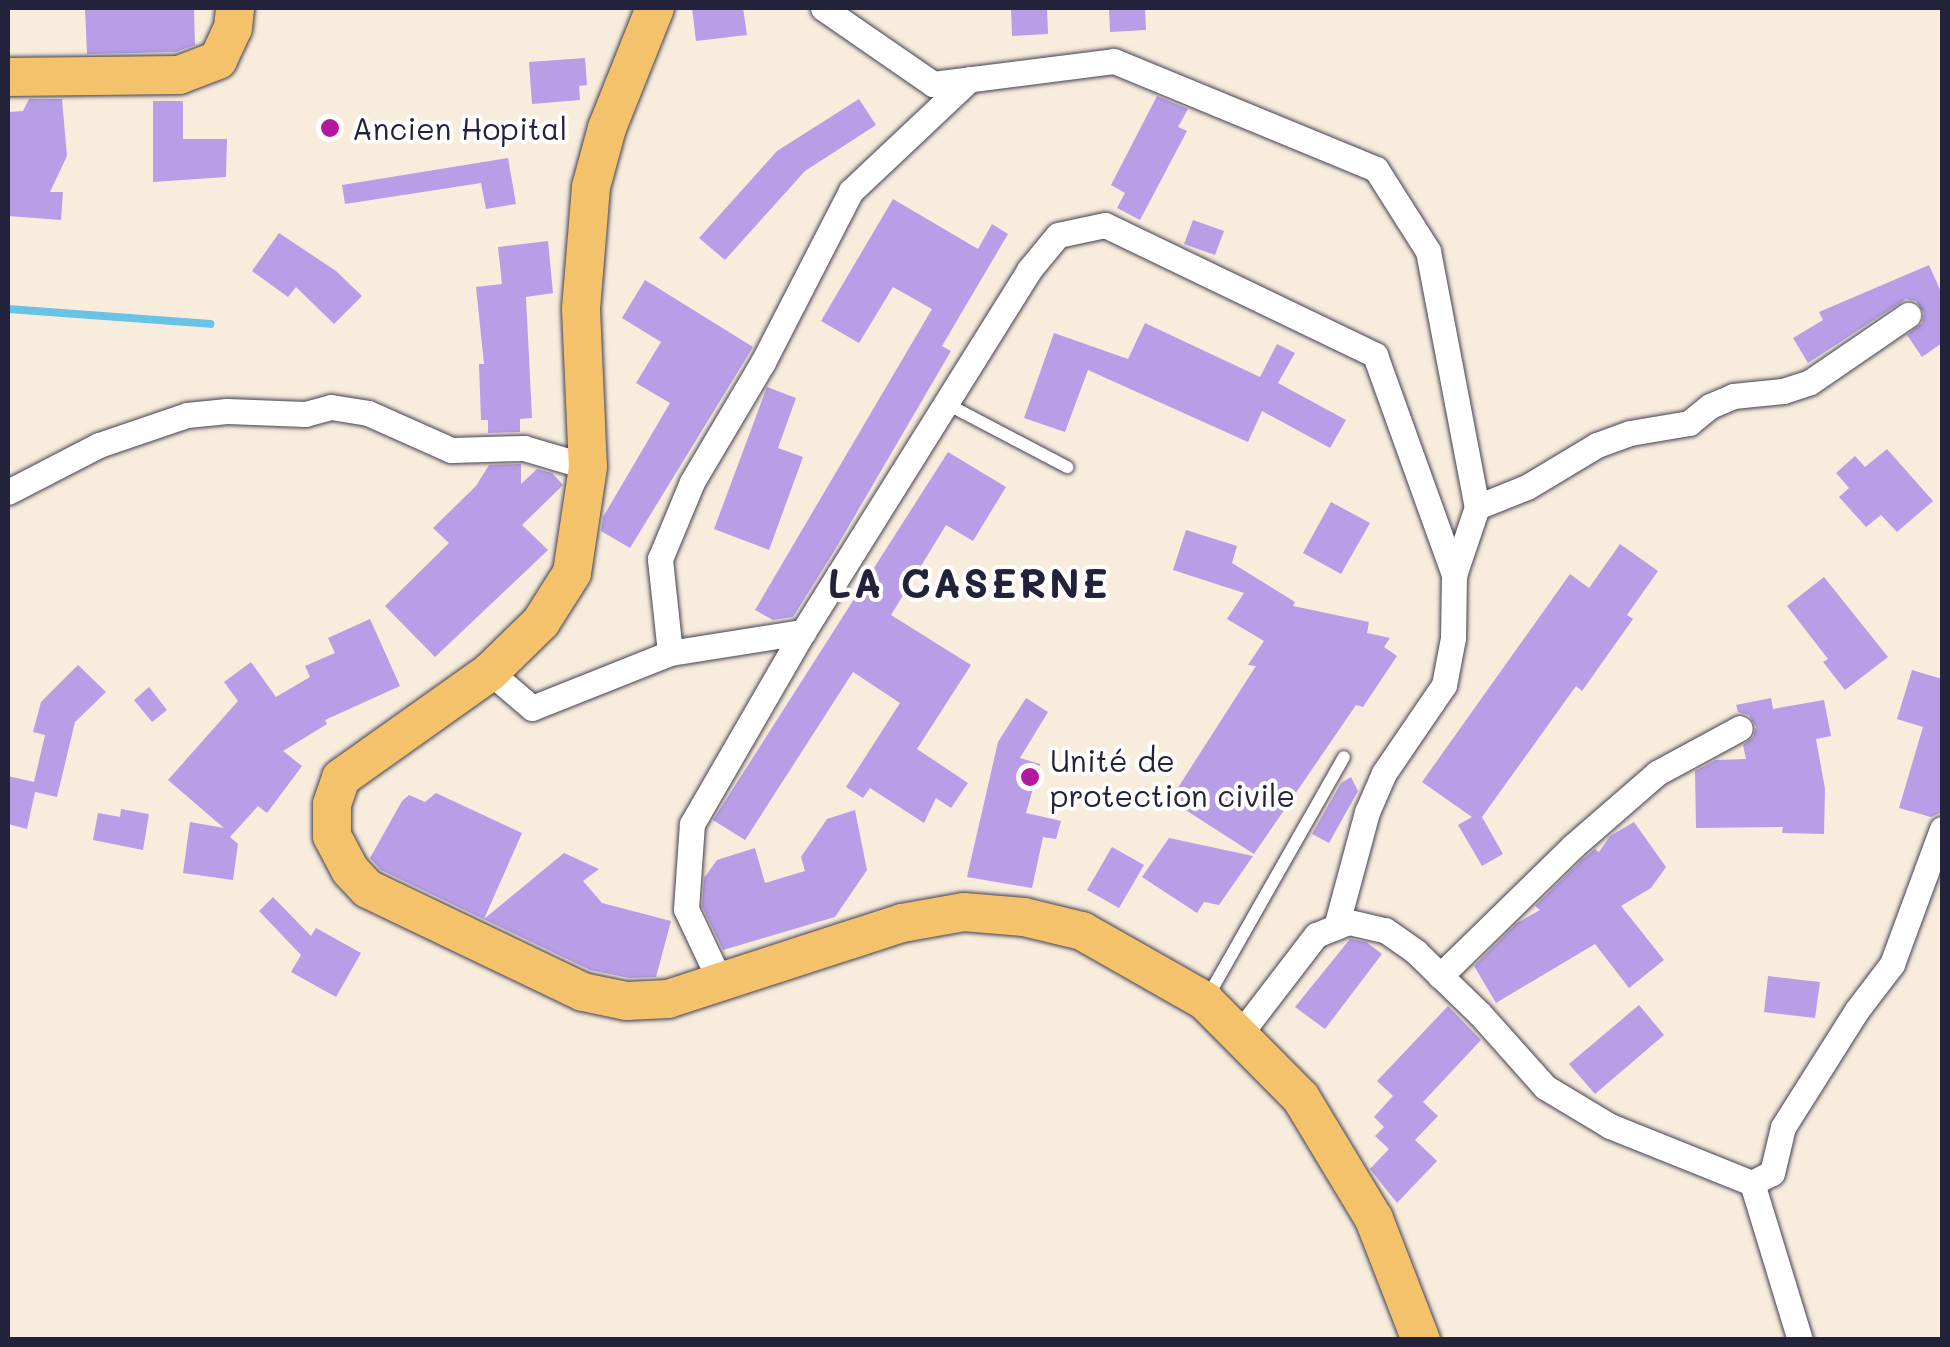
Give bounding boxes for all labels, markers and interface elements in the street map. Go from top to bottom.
place label: Ancien Hopital [352,110,567,146]
marker: Ancien Hopital [317,115,343,141]
district label: LA CASERNE [828,558,1110,606]
place label: Unité de protection civile [1050,742,1295,812]
marker: Unité de protection civile [1019,766,1041,788]

